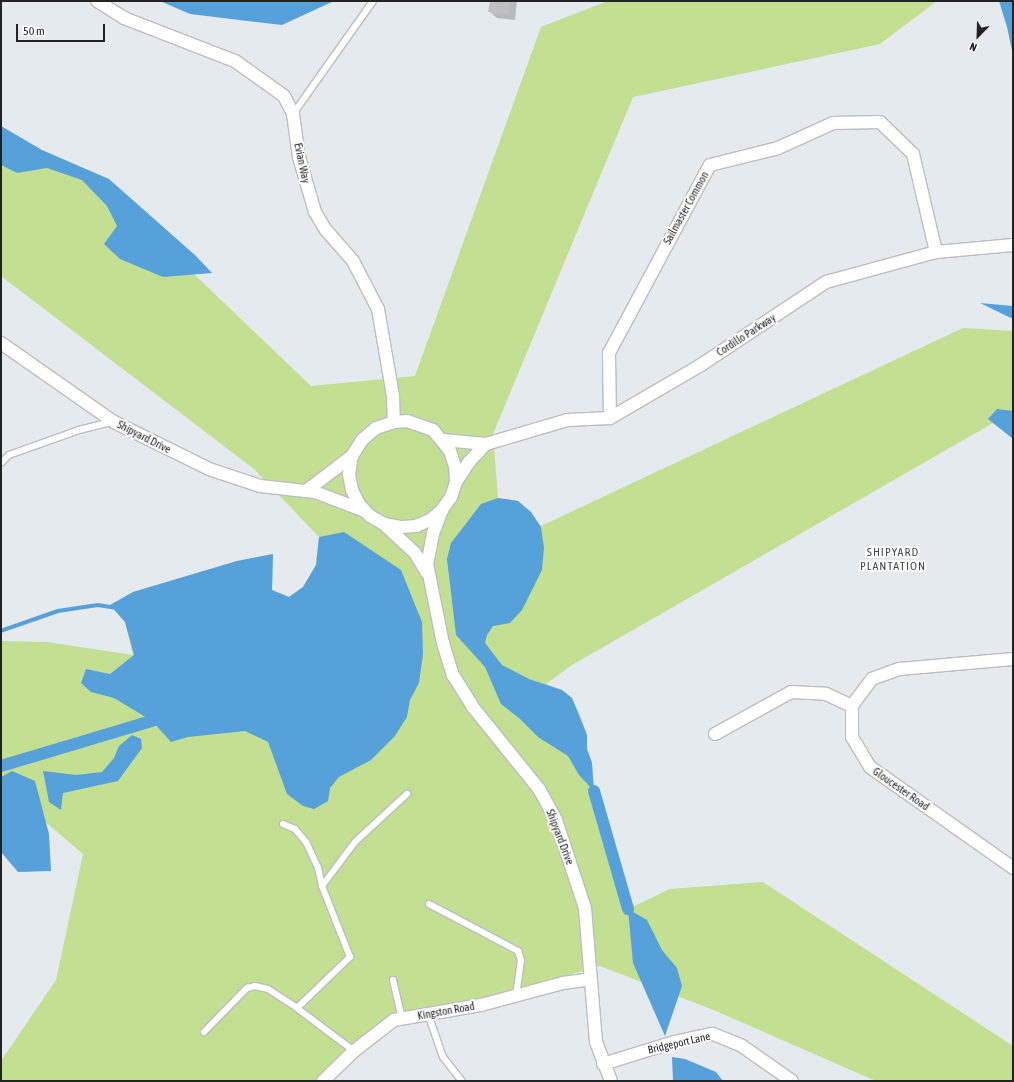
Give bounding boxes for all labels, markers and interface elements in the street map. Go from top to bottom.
scale bar [18,16,107,42]
north arrow [958,16,998,56]
text: 50 m [23,24,45,38]
text: N [968,40,979,54]
street label: Evian Way [291,142,313,184]
street label: Sailmaster Common [661,169,711,247]
street label: Cordillo Parkway [714,311,778,359]
street label: Shipyard Drive [115,418,173,456]
district label: SHIPYARD PLANTATION [860,546,926,574]
street label: Gloucester Road [870,765,932,813]
street label: Shipyard Drive [543,807,577,867]
street label: Kingston Road [416,999,476,1023]
street label: Bridgeport Lane [647,1029,711,1057]

